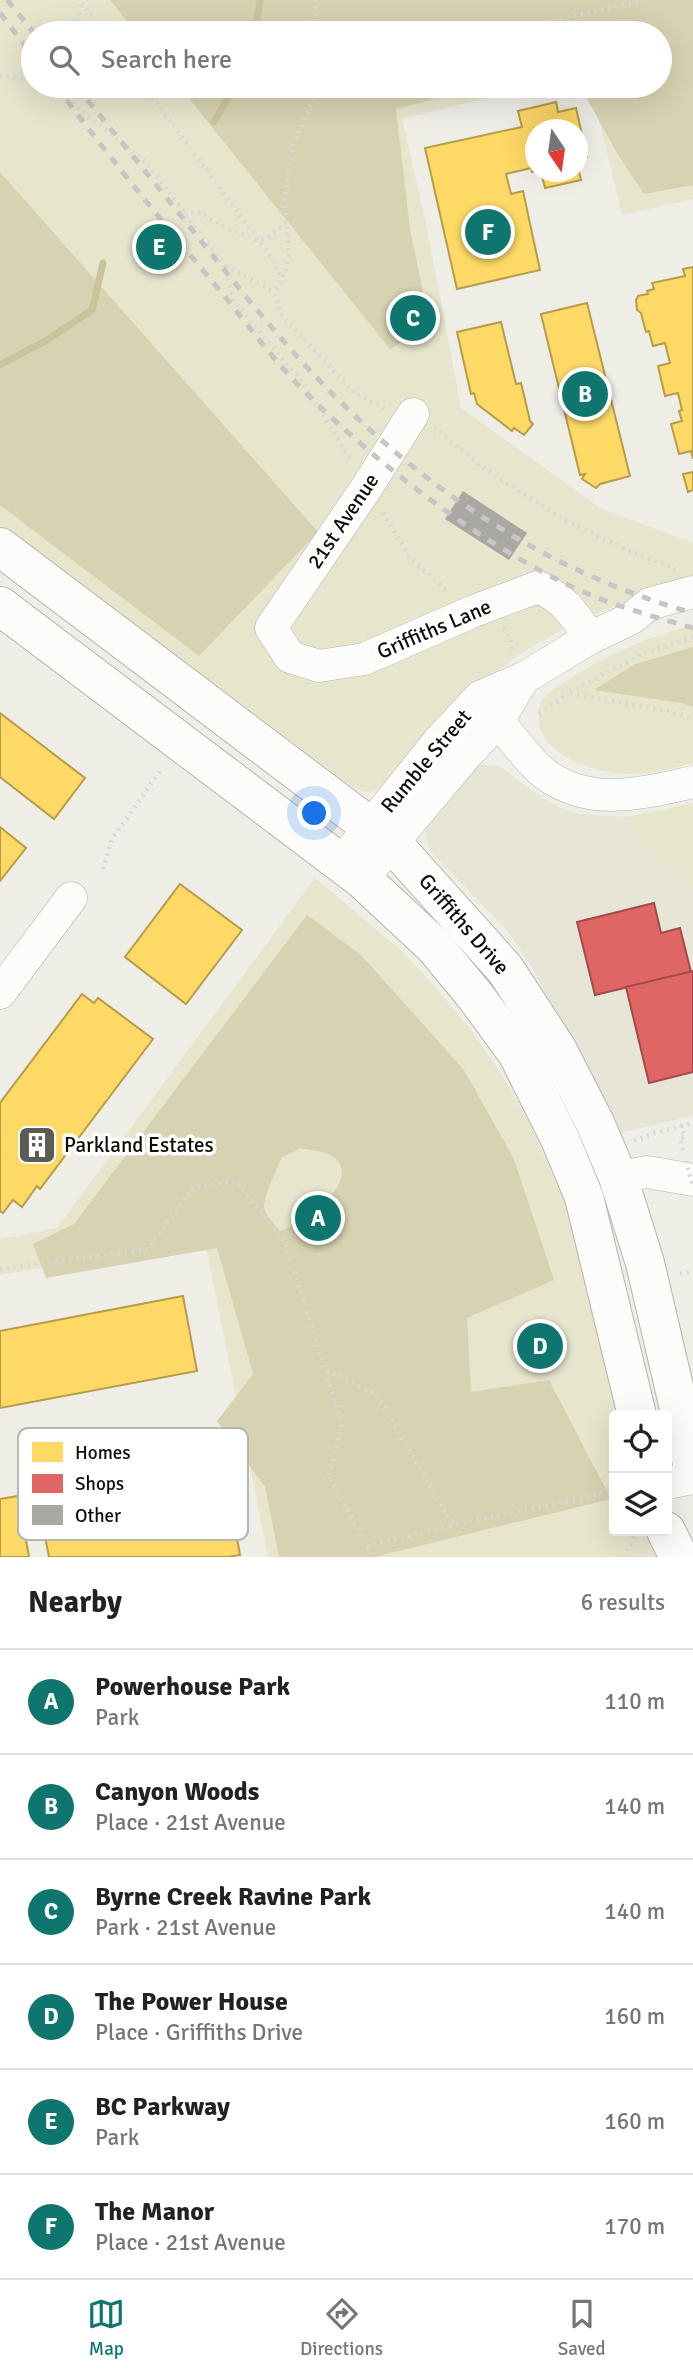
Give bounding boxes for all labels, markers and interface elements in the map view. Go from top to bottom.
search box [21,21,672,98]
icon: search [45,41,83,79]
text: Search here [101,44,232,76]
north arrow [525,119,588,182]
pin: F [465,206,511,258]
pin: E [136,221,182,273]
pin: C [390,292,436,344]
pin: B [562,368,608,420]
street label: 21st Avenue [302,468,384,574]
street label: Griffiths Lane [373,593,495,665]
street label: Rumble Street [375,704,477,818]
your location [297,796,331,830]
street label: Griffiths Drive [413,868,515,980]
building icon: Parkland Estates [16,1124,58,1166]
place label: Parkland Estates [64,1132,214,1158]
pin: A [295,1192,341,1244]
pin: D [517,1320,563,1372]
map controls [609,1410,672,1536]
button: locate [609,1410,672,1473]
legend [18,1428,248,1540]
text: Homes [75,1441,131,1465]
text: Shops [75,1472,124,1496]
button: layers [609,1473,672,1536]
text: Other [75,1504,121,1528]
text: Nearby [28,1584,122,1621]
text: 6 results [581,1588,665,1617]
text: Powerhouse Park [95,1671,290,1703]
text: A [44,1687,58,1716]
text: 110 m [604,1687,665,1716]
text: Park [95,1703,139,1732]
text: Canyon Woods [95,1776,259,1808]
text: B [44,1792,58,1821]
text: 140 m [604,1792,665,1821]
text: Place · 21st Avenue [95,1808,286,1837]
text: Byrne Creek Ravine Park [95,1881,371,1913]
text: C [44,1897,58,1926]
text: 140 m [604,1897,665,1926]
text: Park · 21st Avenue [95,1913,276,1942]
text: The Power House [95,1986,288,2018]
text: D [43,2002,59,2031]
text: 160 m [604,2002,665,2031]
text: Place · Griffiths Drive [95,2018,303,2047]
text: BC Parkway [95,2091,230,2123]
text: E [44,2107,58,2136]
text: 160 m [604,2107,665,2136]
text: Park [95,2123,139,2152]
text: The Manor [95,2196,214,2228]
text: F [45,2212,57,2241]
text: 170 m [604,2212,665,2241]
text: Place · 21st Avenue [95,2228,286,2257]
tab: Map [87,2295,125,2361]
tab: Directions [300,2295,383,2361]
tab: Saved [558,2295,606,2361]

